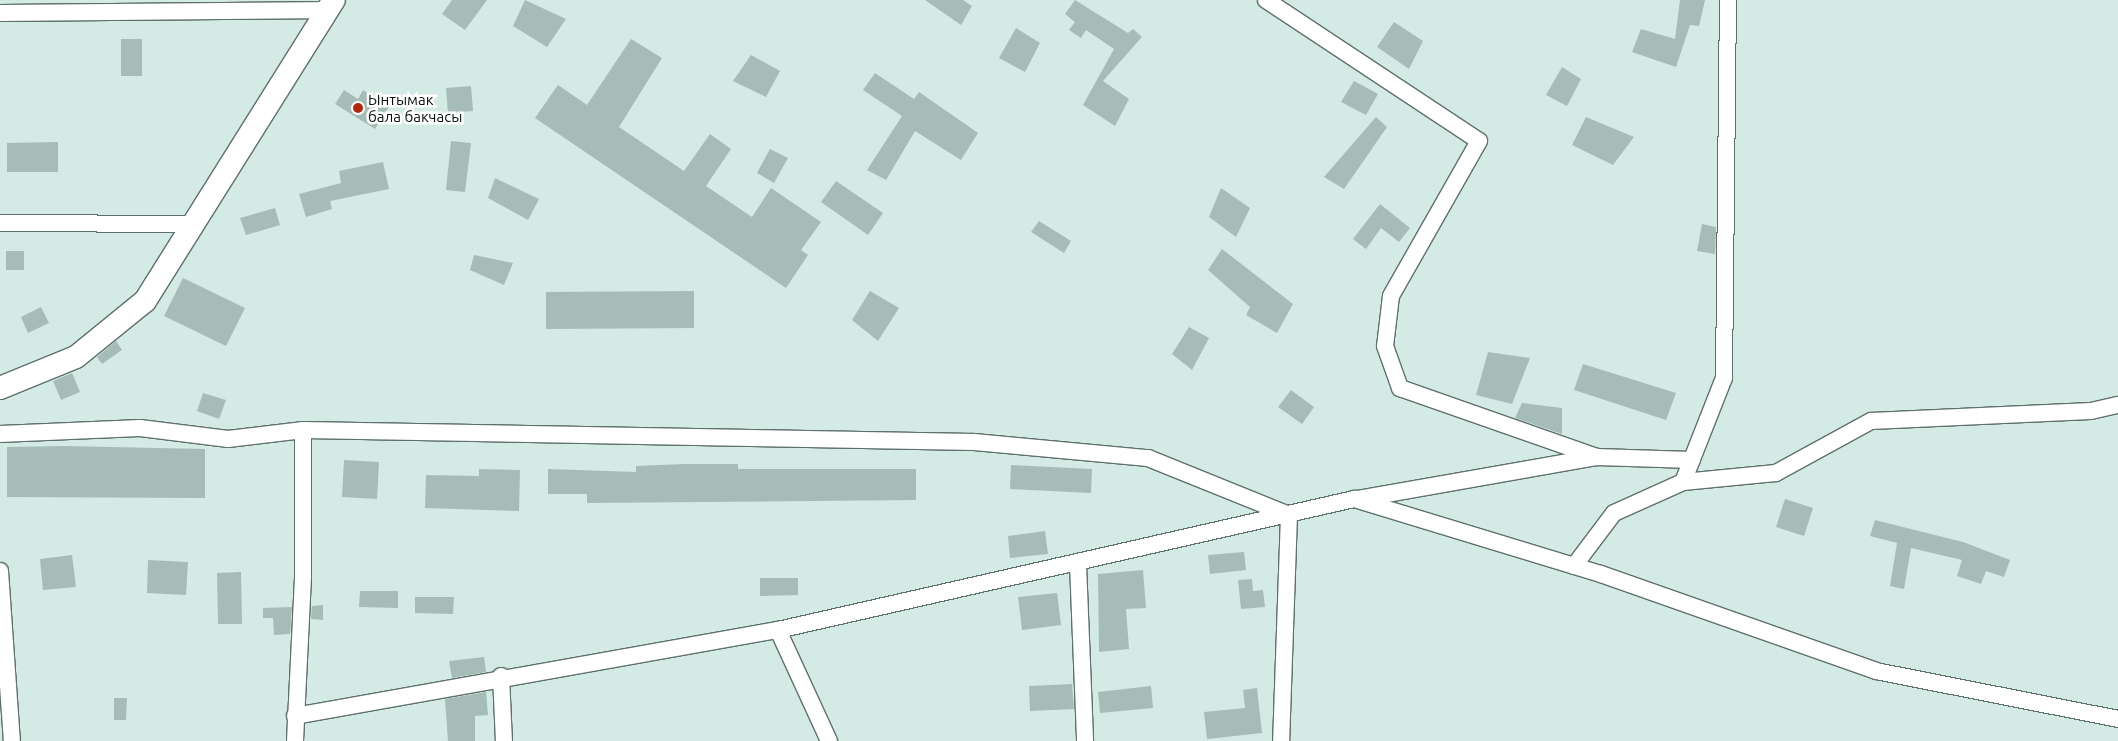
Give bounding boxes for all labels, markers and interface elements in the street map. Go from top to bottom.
place label: Ынтымак бала бакчасы [368,90,462,125]
marker: Ынтымак бала бакчасы [352,102,364,114]

